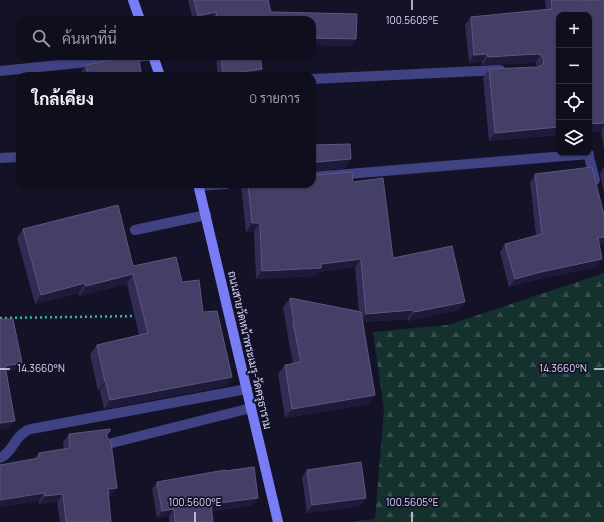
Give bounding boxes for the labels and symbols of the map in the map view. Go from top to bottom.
text: 100.5605°E [386,13,439,27]
street label: ถนนสายวัดหน้าพระเมรุ-วัดครุธาราม [223,269,276,431]
text: 14.3660°N [17,361,65,375]
text: 14.3660°N [539,361,587,375]
text: 100.5600°E [168,495,222,509]
text: 100.5605°E [386,495,439,509]

